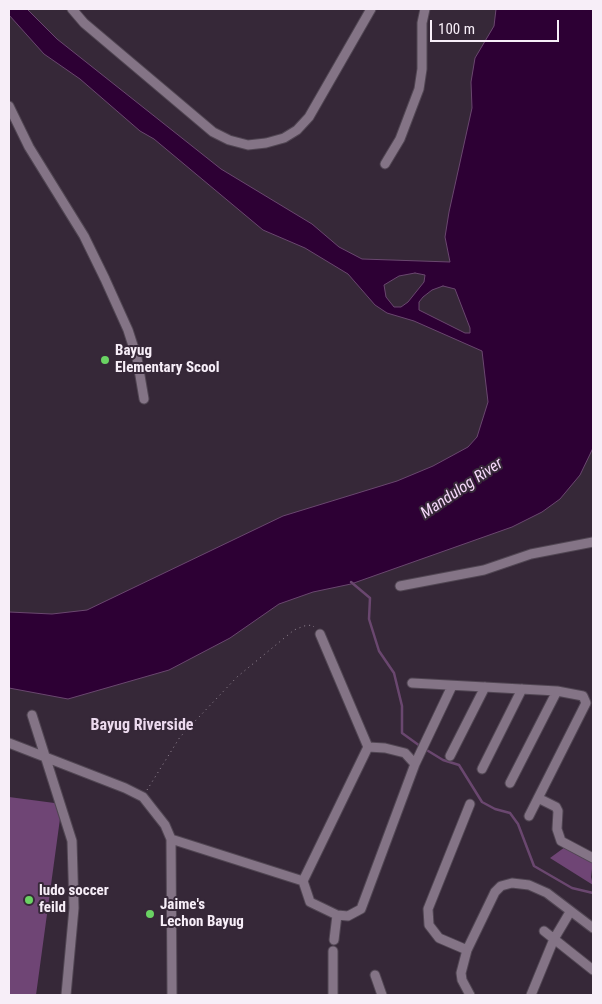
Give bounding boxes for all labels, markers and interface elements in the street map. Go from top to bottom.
scale bar [432,10,561,42]
text: 100 m [438,20,475,38]
place label: Bayug Elementary Scool [115,342,220,377]
marker: Bayug Elementary Scool [99,354,111,366]
water label: Mandulog River [417,455,507,523]
district label: Bayug Riverside [91,716,193,736]
place label: ludo soccer feild [39,882,109,917]
marker: ludo soccer feild [23,894,35,906]
place label: Jaime's Lechon Bayug [160,896,244,931]
marker: Jaime's Lechon Bayug [144,908,156,920]

